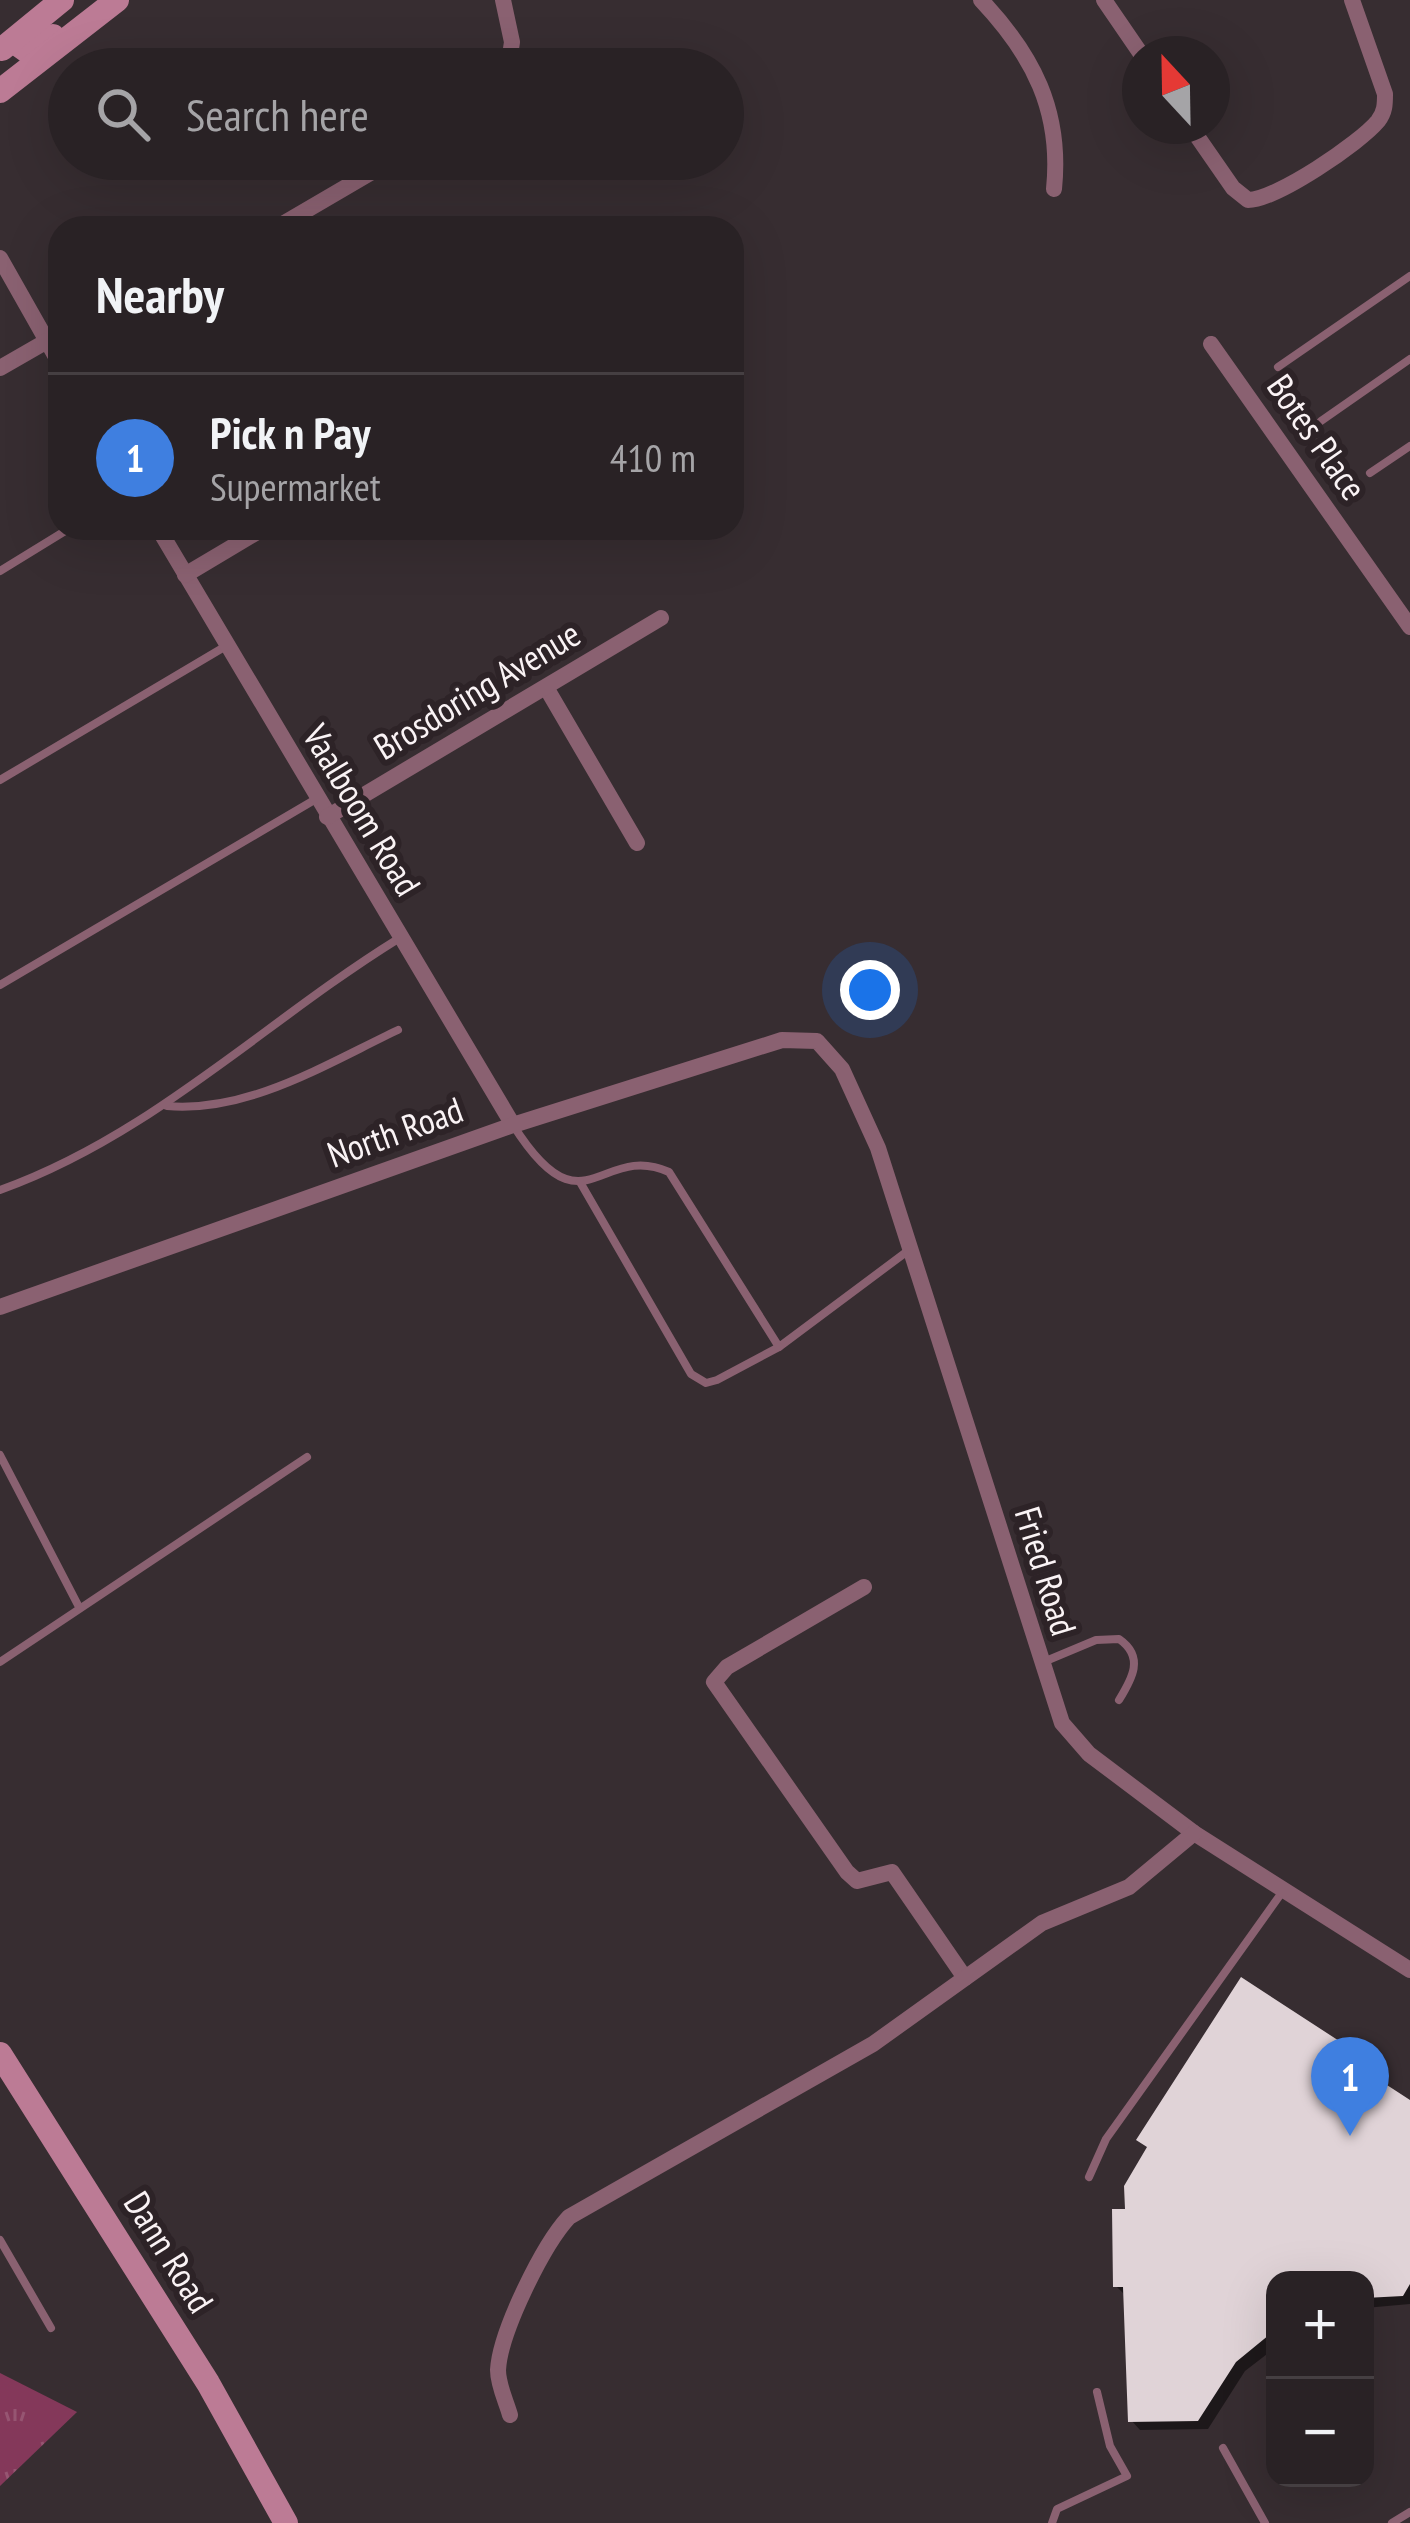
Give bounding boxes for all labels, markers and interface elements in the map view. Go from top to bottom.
north arrow [1122,36,1230,144]
search box [48,48,744,180]
icon: search [90,81,156,147]
text: Search here [186,85,369,143]
text: Nearby [96,261,224,327]
street label: Botes Place [1257,365,1378,509]
text: Pick n Pay [210,403,370,461]
text: 1 [126,432,144,483]
text: 410 m [610,432,696,483]
text: Supermarket [210,461,381,512]
street label: Brosdoring Avenue [365,610,588,770]
street label: Vaalboom Road [292,715,432,904]
your location [840,960,900,1020]
street label: North Road [321,1085,469,1178]
street label: Fried Road [1005,1501,1088,1641]
pin: 1 [1311,2037,1389,2136]
street label: Dann Road [114,2182,225,2321]
map controls [1266,2271,1374,2487]
button: + [1266,2271,1374,2379]
button: − [1266,2379,1374,2487]

